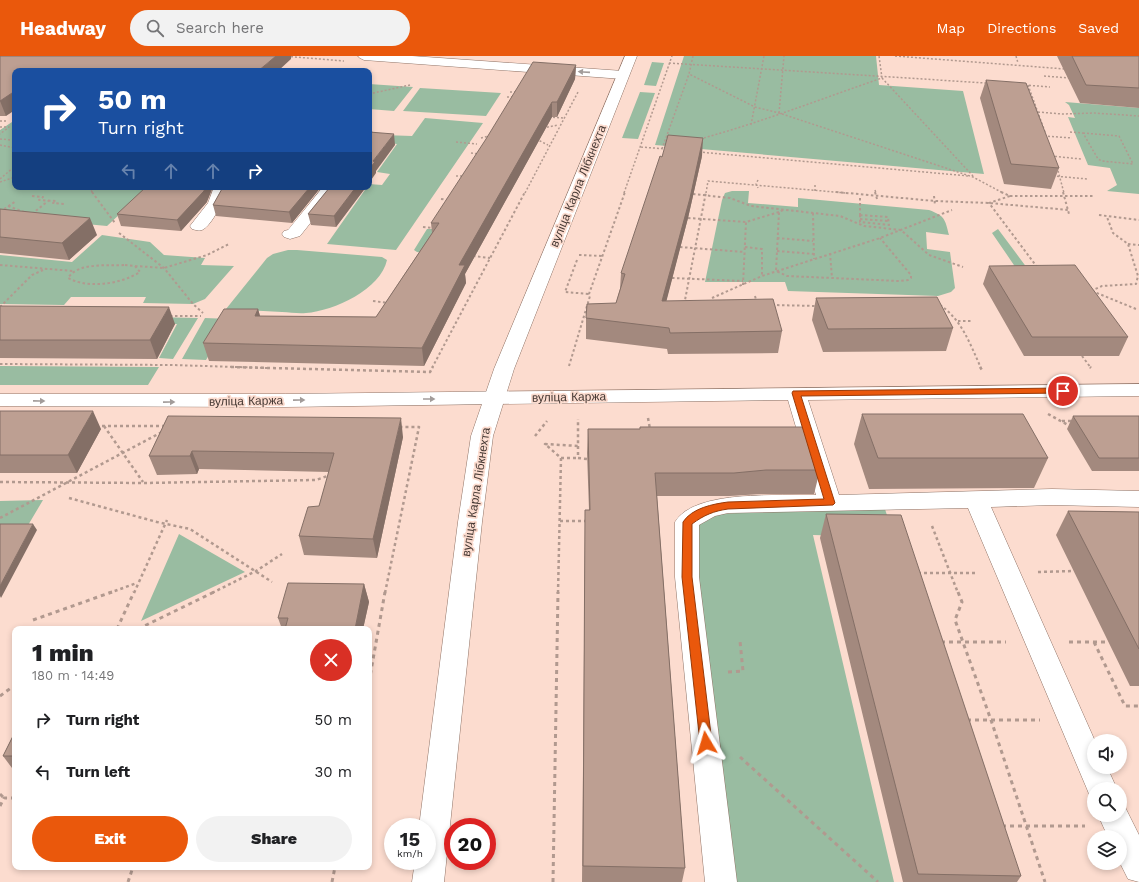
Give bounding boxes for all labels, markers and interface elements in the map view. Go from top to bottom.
search box [130,10,410,46]
text: Headway [20,17,106,40]
icon: search [144,17,166,39]
text: Search here [176,19,264,37]
text: Map [937,20,965,36]
text: Directions [987,20,1056,36]
text: Saved [1078,20,1119,36]
one-way arrow [578,69,590,76]
text: 50 m [98,83,167,116]
icon: right [32,84,84,136]
text: Turn right [98,117,184,138]
street label: вуліца Карла Лібкнехта [547,123,609,249]
icon: left [118,160,140,182]
icon: ahead [160,160,182,182]
icon: ahead [202,160,224,182]
icon: right [244,160,266,182]
pin [1046,374,1080,408]
icon: arrive [1052,380,1074,402]
street label: вуліца Каржа [532,389,607,405]
street label: вуліца Каржа [209,393,284,409]
one-way arrow [423,396,436,402]
one-way arrow [293,397,306,403]
one-way arrow [33,398,46,404]
one-way arrow [163,399,176,405]
street label: вуліца Карла Лібкнехта [459,426,493,558]
text: 1 min [32,639,94,667]
button: close [310,639,352,681]
text: 180 m · 14:49 [32,668,114,683]
icon: right [32,709,54,731]
text: Turn right [66,711,139,729]
text: 50 m [315,711,352,729]
position arrow [685,722,727,764]
map controls [1087,734,1127,870]
button: sound [1087,734,1127,774]
icon: left [32,761,54,783]
text: Turn left [66,763,130,781]
text: 30 m [315,763,352,781]
button: search [1087,782,1127,822]
button: Exit [32,816,188,862]
button: Share [196,816,352,862]
speed limit sign: 20 [444,818,496,870]
text: 15 [400,827,420,851]
button: layers [1087,830,1127,870]
text: km/h [397,848,423,859]

